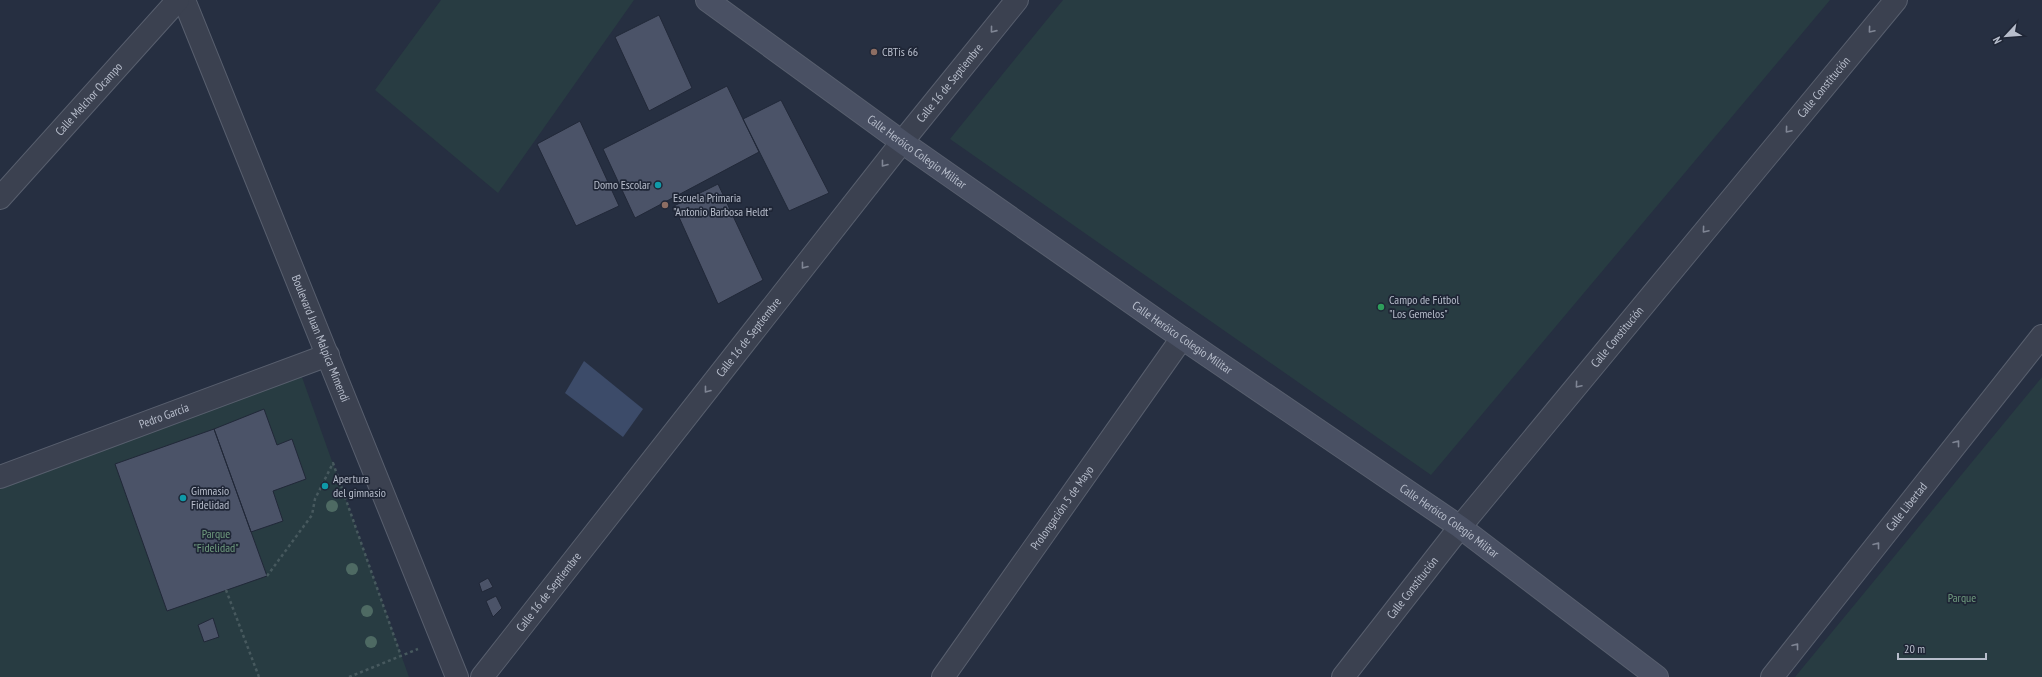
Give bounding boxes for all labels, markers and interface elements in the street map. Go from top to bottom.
north arrow [1986,16,2026,56]
one-way arrow [1868,25,1875,33]
one-way arrow [990,26,997,33]
text: N [1989,35,2005,46]
street label: Calle 16 de Septiembre [913,40,986,125]
place label: CBTis 66 [882,44,918,59]
marker: CBTis 66 [869,47,879,57]
street label: Calle Constitución [1794,53,1853,121]
street label: Calle Melchor Ocampo [52,59,125,138]
street label: Calle Heróico Colegio Militar [864,111,970,192]
one-way arrow [1785,126,1792,133]
one-way arrow [882,159,889,166]
place label: Domo Escolar [594,177,651,192]
marker: Domo Escolar [653,180,663,190]
place label: Escuela Primaria "Antonio Barbosa Heldt" [673,190,772,219]
marker: Escuela Primaria "Antonio Barbosa Heldt" [660,200,670,210]
one-way arrow [1703,226,1710,233]
one-way arrow [802,262,809,269]
street label: Boulevard Juan Malpica Mimendi [289,273,353,404]
place label: Campo de Fútbol "Los Gemelos" [1389,292,1459,321]
street label: Calle 16 de Septiembre [713,294,784,380]
street label: Calle Heróico Colegio Militar [1130,298,1236,377]
marker: Campo de Fútbol "Los Gemelos" [1376,302,1386,312]
street label: Calle Constitución [1587,303,1647,370]
one-way arrow [1575,380,1582,387]
one-way arrow [704,386,711,393]
street label: Pedro García [137,399,191,432]
one-way arrow [1953,440,1960,447]
street label: Prolongación 5 de Mayo [1027,463,1097,553]
place label: Apertura del gimnasio [333,471,386,500]
street label: Calle Libertad [1882,479,1930,534]
street label: Calle Heróico Colegio Militar [1397,480,1503,561]
marker: Apertura del gimnasio [320,481,330,491]
place label: Gimnasio Fidelidad [191,483,229,512]
marker: Gimnasio Fidelidad [178,493,188,503]
park label: Parque "Fidelidad" [193,526,239,555]
one-way arrow [1872,542,1879,549]
street label: Calle 16 de Septiembre [512,549,584,634]
street label: Calle Constitución [1383,553,1441,622]
park label: Parque [1948,590,1976,605]
scale bar [1898,635,1986,661]
text: 20 m [1904,641,1925,656]
one-way arrow [1791,644,1798,651]

